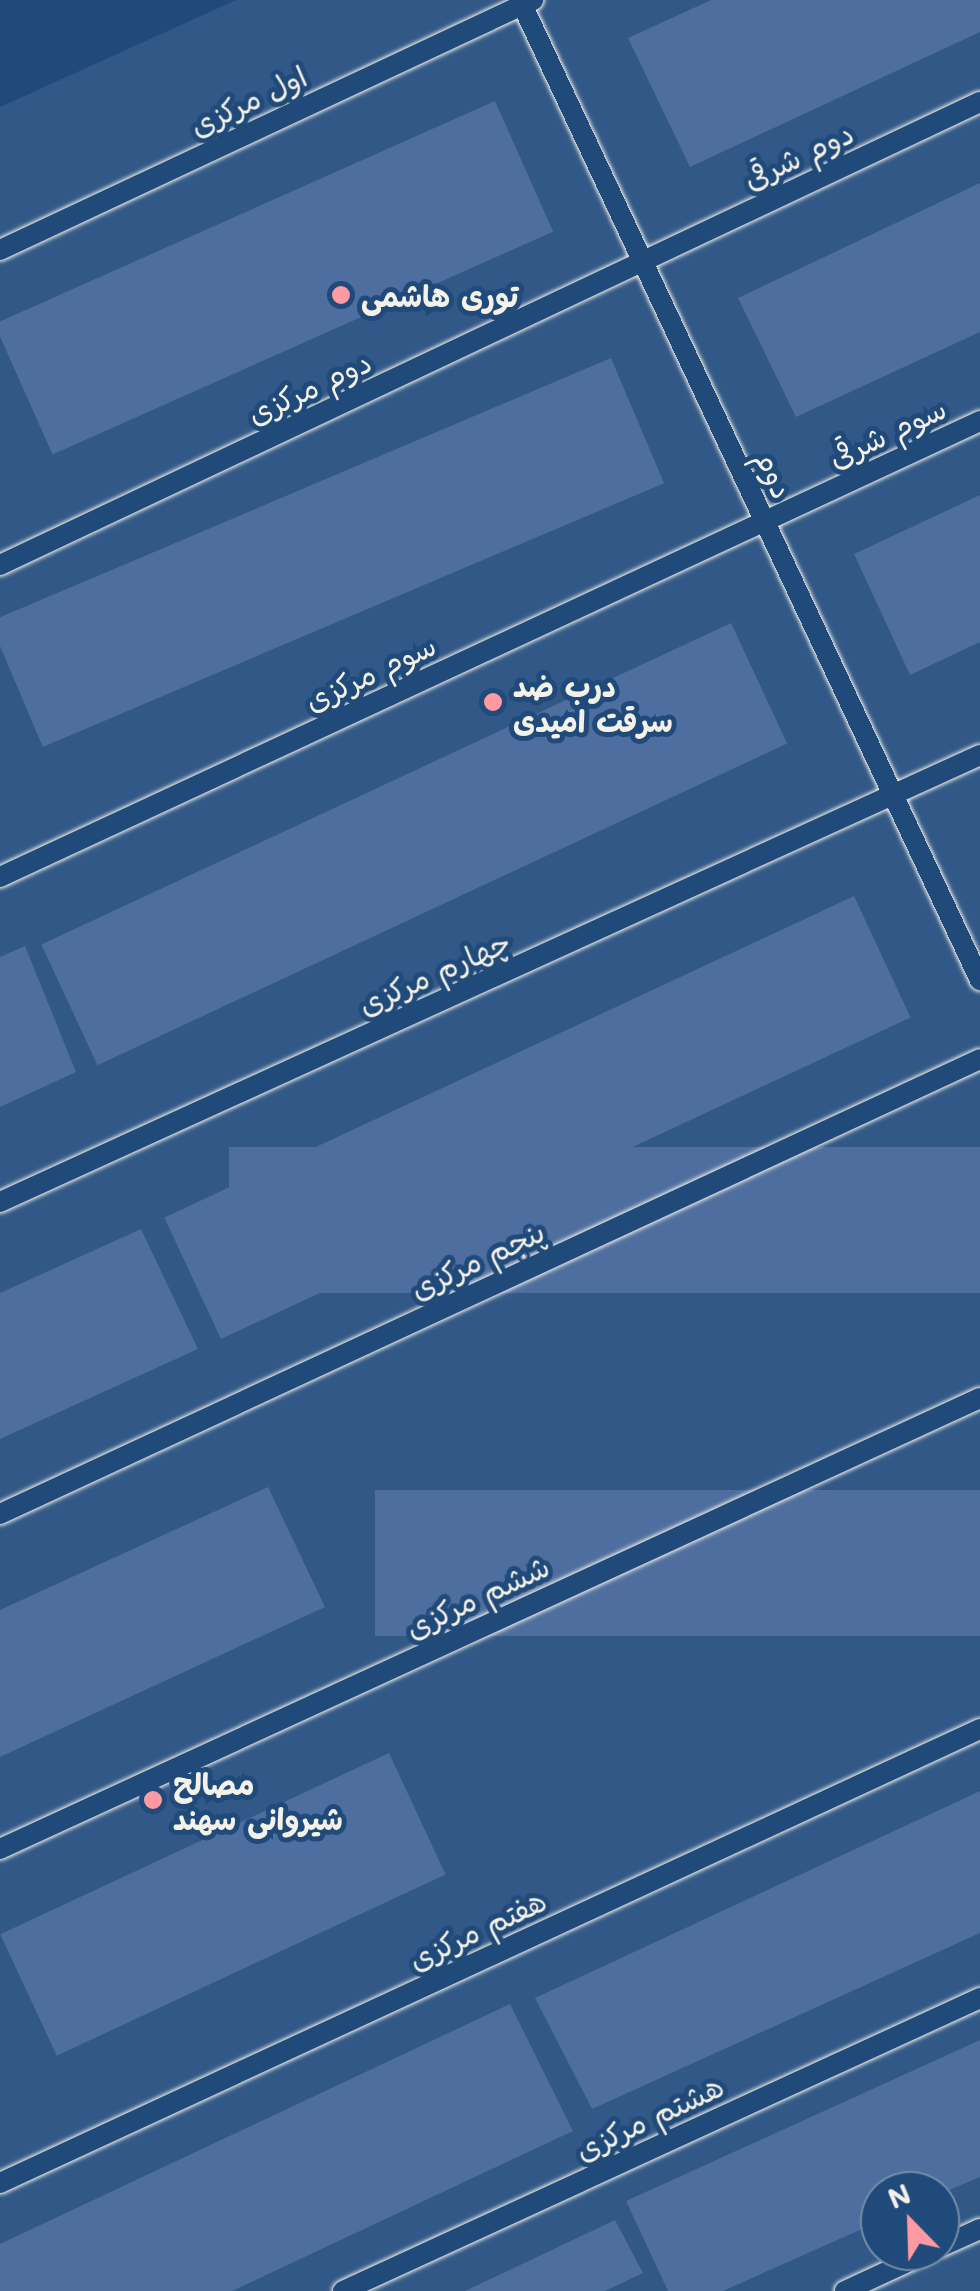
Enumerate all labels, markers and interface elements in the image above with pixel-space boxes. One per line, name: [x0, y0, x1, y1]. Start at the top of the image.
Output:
street label: اول مرکزی: [184, 57, 312, 143]
street label: دوم شرقی: [737, 114, 859, 196]
place label: توری هاشمی: [361, 277, 518, 313]
marker: توری هاشمی: [330, 284, 352, 306]
street label: دوم مرکزی: [241, 343, 377, 431]
street label: سوم شرقی: [823, 389, 951, 475]
street label: دوم: [748, 444, 802, 504]
street label: سوم مرکزی: [299, 626, 441, 718]
place label: درب ضد سرقت امیدی: [513, 667, 673, 738]
marker: درب ضد سرقت امیدی: [482, 691, 504, 713]
street label: چهارم مرکزی: [352, 922, 516, 1022]
street label: پنجم مرکزی: [404, 1212, 550, 1306]
street label: ششم مرکزی: [399, 1547, 555, 1645]
place label: مصالح شیروانی سهند: [173, 1765, 343, 1836]
marker: مصالح شیروانی سهند: [142, 1789, 164, 1811]
street label: هفتم مرکزی: [402, 1881, 552, 1977]
street label: هشتم مرکزی: [569, 2067, 729, 2167]
north arrow: [860, 2171, 960, 2271]
text: N: [882, 2175, 916, 2216]

